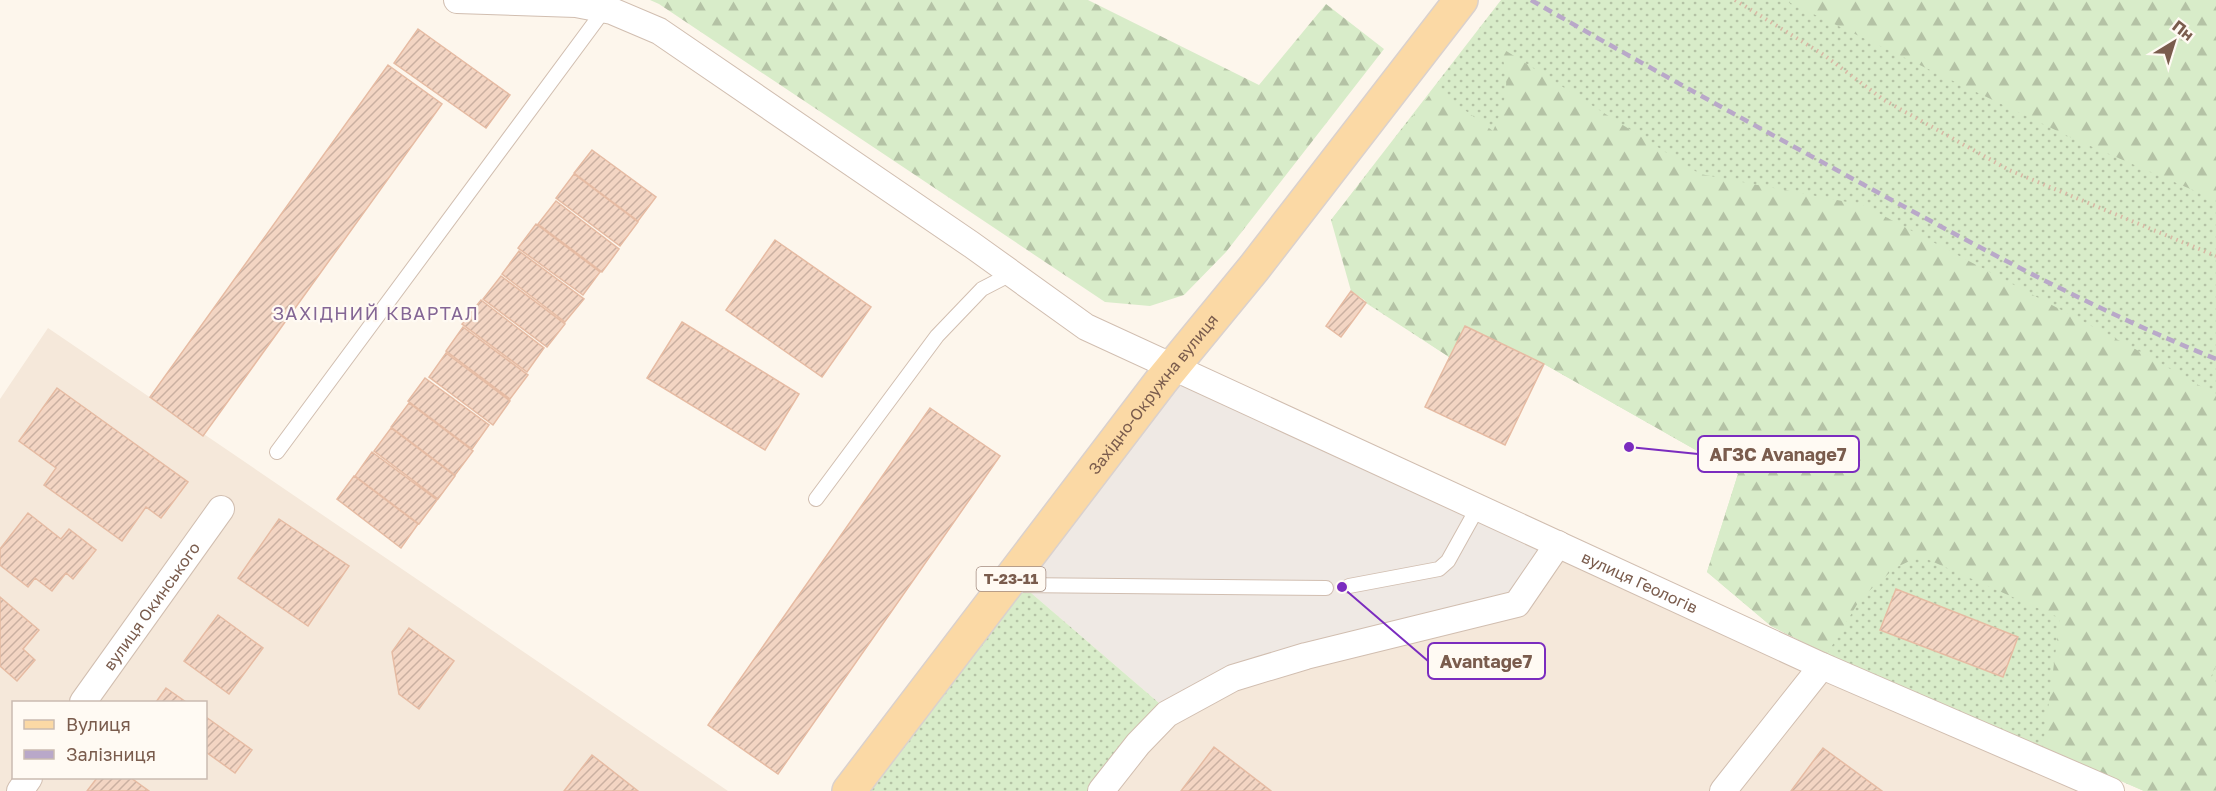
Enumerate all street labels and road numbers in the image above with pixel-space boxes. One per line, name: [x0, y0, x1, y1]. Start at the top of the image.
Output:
street label: Західно-Окружна вулиця: [1084, 310, 1222, 478]
street label: вулиця Окинського: [99, 538, 204, 674]
street label: вулиця Геологів: [1579, 547, 1701, 617]
road number: Т-23-11: [976, 567, 1046, 591]

